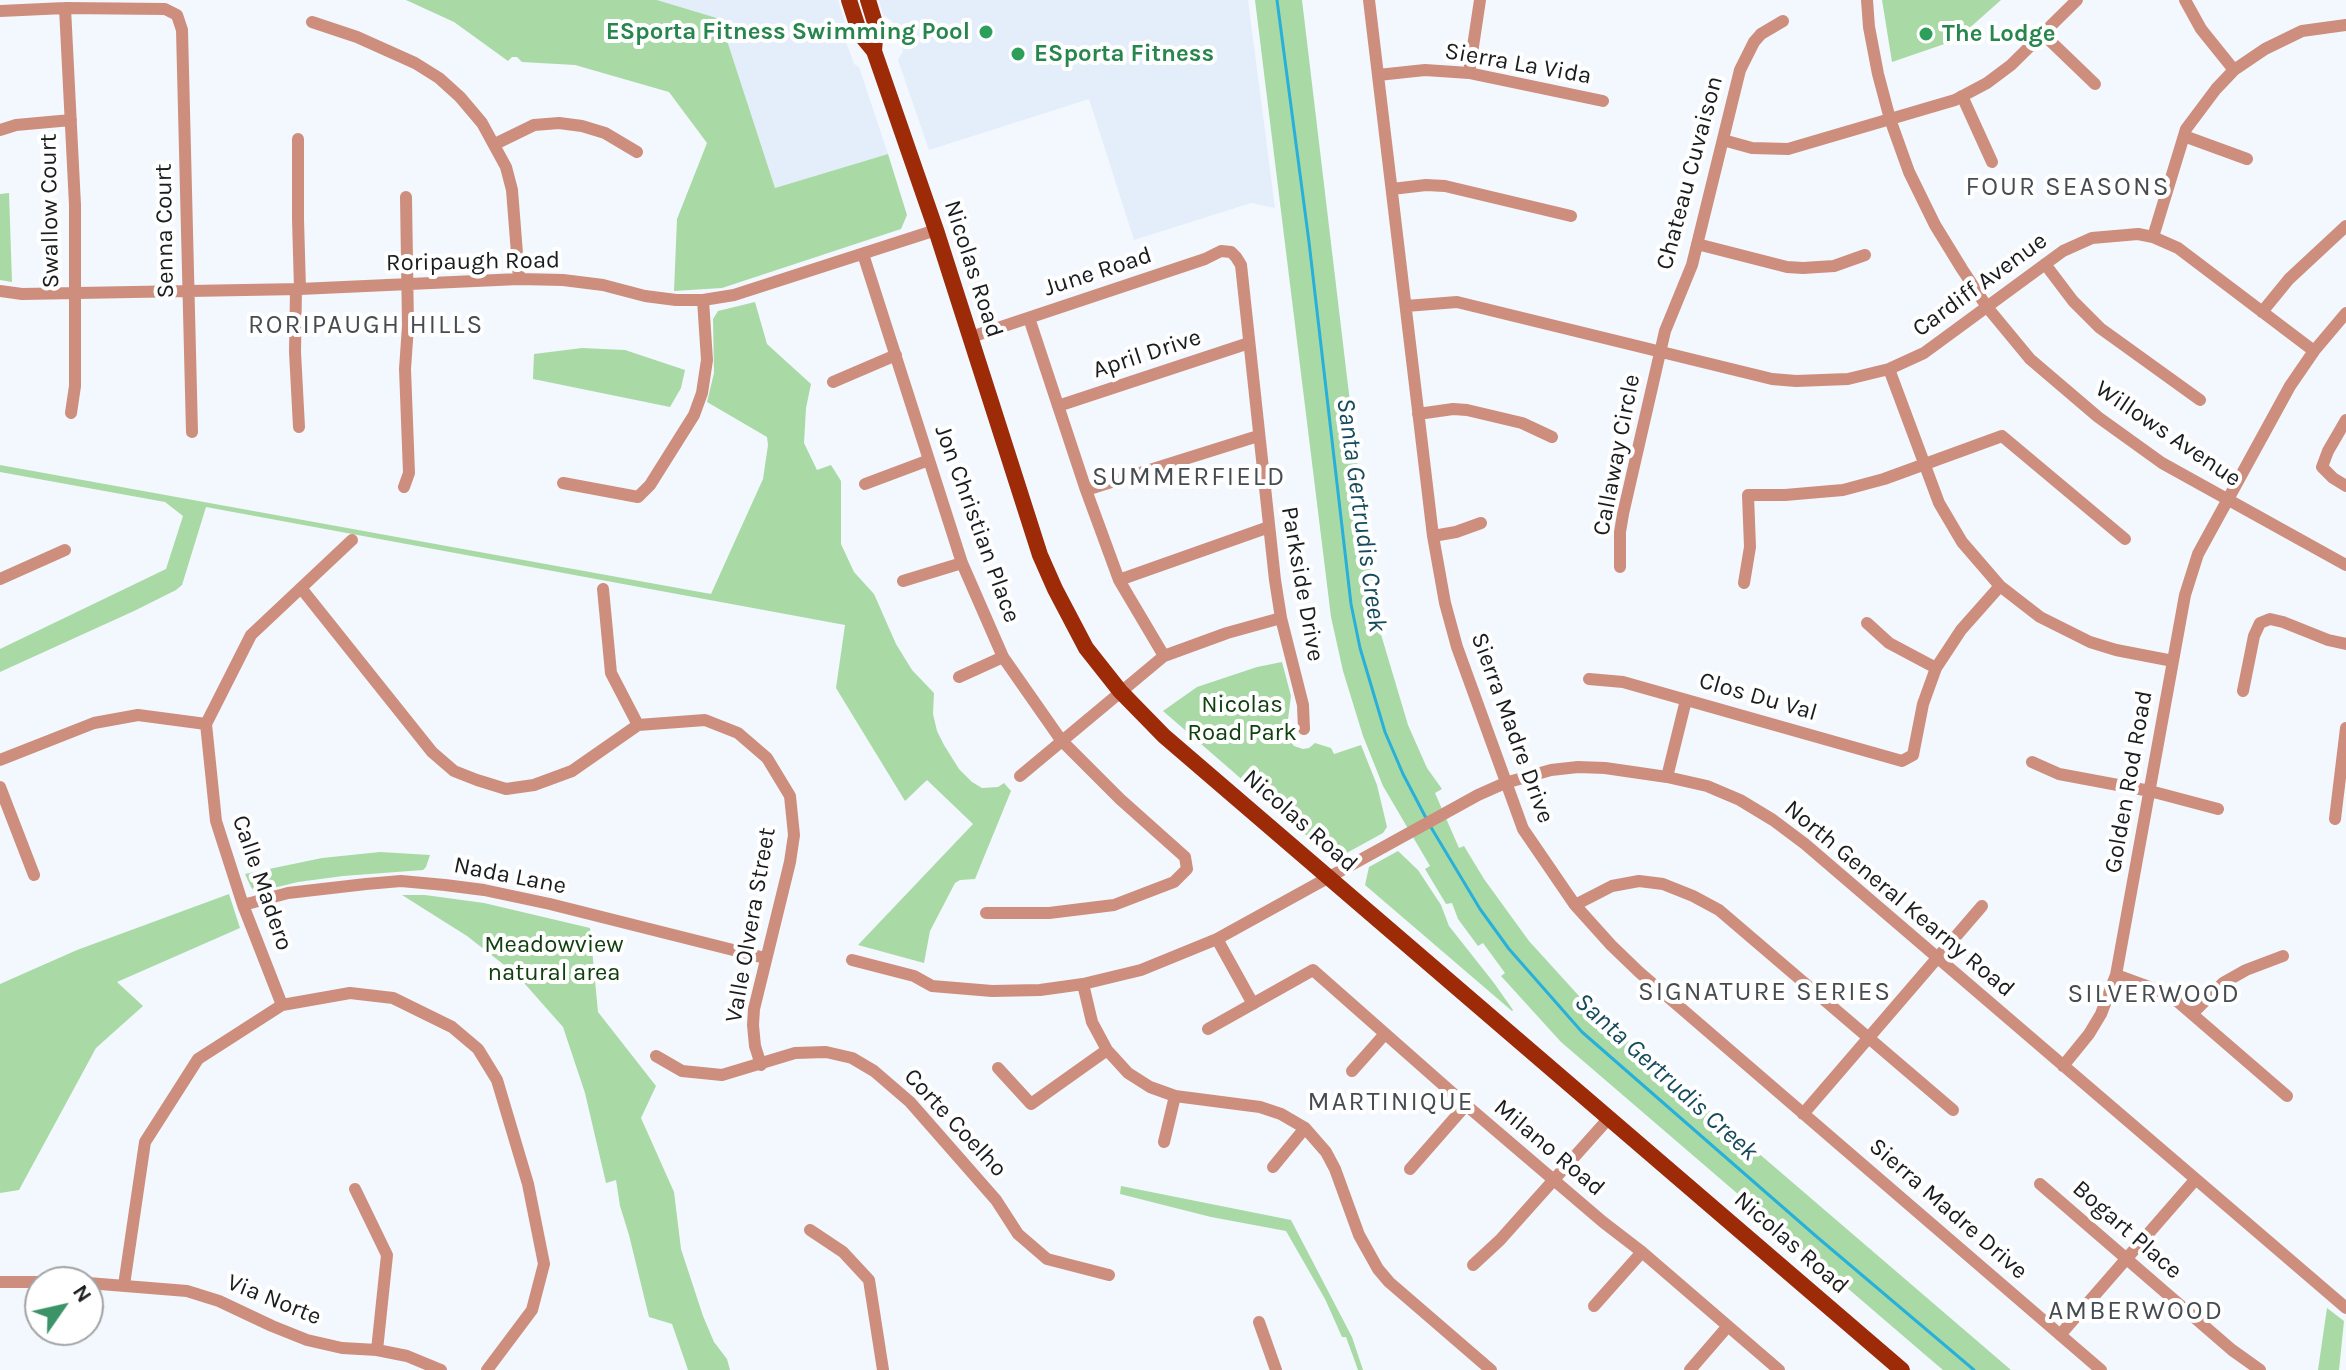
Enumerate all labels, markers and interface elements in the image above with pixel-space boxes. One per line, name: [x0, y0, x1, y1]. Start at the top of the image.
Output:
place label: ESporta Fitness Swimming Pool: [606, 18, 970, 46]
place label: The Lodge: [1942, 20, 2055, 48]
marker: ESporta Fitness Swimming Pool: [977, 23, 995, 41]
marker: The Lodge: [1917, 25, 1935, 43]
street label: Sierra La Vida: [1442, 37, 1594, 91]
place label: ESporta Fitness: [1034, 40, 1214, 68]
marker: ESporta Fitness: [1009, 45, 1027, 63]
street label: Chateau Cuvaison: [1650, 73, 1730, 273]
street label: Swallow Court: [34, 133, 66, 289]
street label: Senna Court: [149, 163, 181, 299]
district label: FOUR SEASONS: [1966, 172, 2170, 204]
street label: Nicolas Road: [937, 197, 1009, 341]
street label: Cardiff Avenue: [1907, 227, 2053, 343]
street label: June Road: [1040, 241, 1156, 303]
street label: Roripaugh Road: [386, 246, 560, 278]
district label: RORIPAUGH HILLS: [248, 310, 484, 342]
street label: April Drive: [1089, 323, 1205, 385]
street label: Callaway Circle: [1587, 372, 1647, 538]
street label: Willows Avenue: [2090, 375, 2246, 493]
water label: Santa Gertrudis Creek: [1329, 396, 1393, 634]
street label: Jon Christian Place: [928, 421, 1026, 627]
district label: SUMMERFIELD: [1092, 462, 1286, 494]
street label: Parkside Drive: [1274, 504, 1330, 664]
street label: Sierra Madre Drive: [1464, 629, 1560, 827]
street label: Clos Du Val: [1696, 666, 1820, 728]
street label: Golden Rod Road: [2099, 688, 2159, 876]
park label: Nicolas Road Park: [1187, 691, 1297, 747]
street label: Nicolas Road: [1237, 763, 1363, 879]
street label: North General Kearny Road: [1778, 794, 2020, 1004]
street label: Calle Madero: [225, 812, 299, 954]
street label: Valle Olvera Street: [720, 825, 782, 1025]
street label: Nada Lane: [451, 851, 569, 901]
park label: Meadowview natural area: [484, 931, 624, 987]
district label: SIGNATURE SERIES: [1638, 977, 1892, 1009]
district label: SILVERWOOD: [2067, 979, 2241, 1011]
water label: Santa Gertrudis Creek: [1568, 986, 1764, 1168]
street label: Corte Coelho: [897, 1063, 1013, 1183]
district label: MARTINIQUE: [1308, 1087, 1474, 1119]
street label: Milano Road: [1488, 1093, 1610, 1203]
street label: Sierra Madre Drive: [1863, 1132, 2033, 1286]
street label: Bogart Place: [2066, 1174, 2188, 1286]
street label: Nicolas Road: [1728, 1185, 1854, 1301]
north arrow: [24, 1266, 104, 1346]
street label: Via Norte: [223, 1268, 325, 1332]
text: N: [67, 1280, 97, 1308]
district label: AMBERWOOD: [2048, 1296, 2224, 1328]

